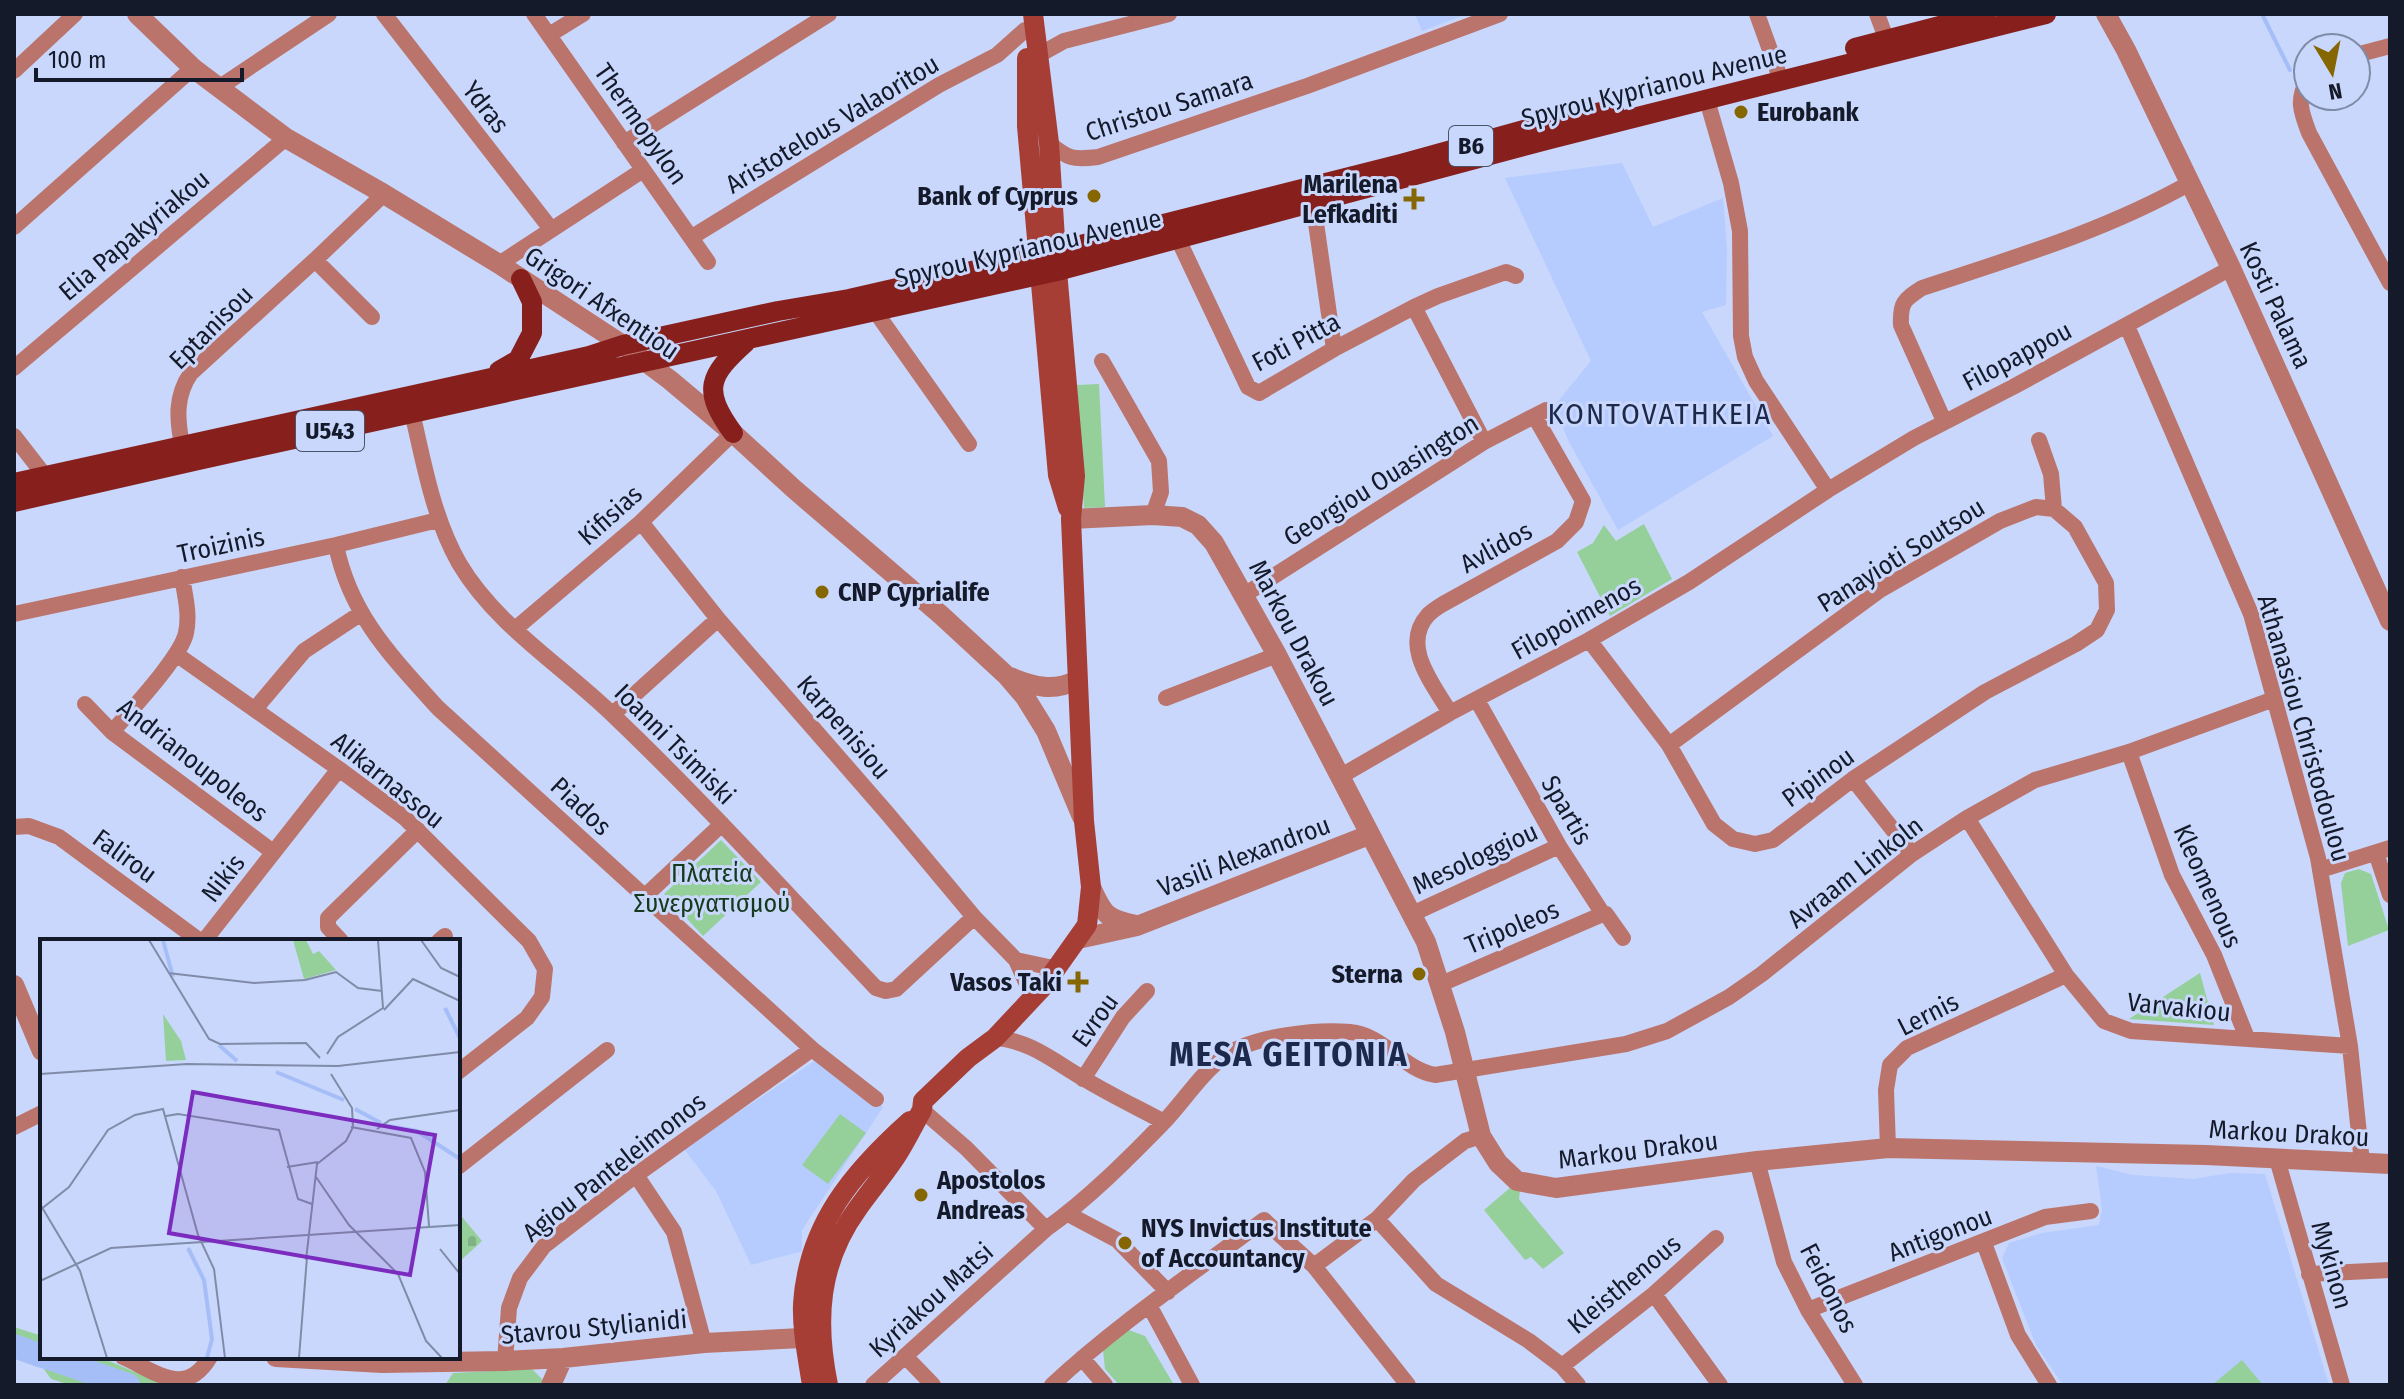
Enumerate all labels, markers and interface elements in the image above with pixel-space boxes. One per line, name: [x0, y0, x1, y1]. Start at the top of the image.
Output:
scale bar: [36, 32, 242, 82]
north arrow: [2292, 32, 2372, 112]
street label: Spyrou Kyprianou Avenue: [1518, 38, 1790, 134]
text: 100 m: [48, 46, 106, 74]
street label: Aristotelous Valaoritou: [720, 49, 944, 200]
street label: Thermopylon: [588, 58, 694, 191]
street label: Christou Samara: [1081, 65, 1257, 148]
street label: Ydras: [456, 75, 515, 139]
text: N: [2327, 77, 2344, 106]
place label: Eurobank: [1757, 97, 1860, 128]
marker: Eurobank: [1732, 103, 1750, 121]
road number: B6: [1449, 126, 1493, 166]
street label: Elia Papakyriakou: [53, 163, 216, 307]
place label: Marilena Lefkaditi: [1302, 169, 1398, 230]
place label: Bank of Cyprus: [917, 181, 1078, 212]
marker: Bank of Cyprus: [1085, 187, 1103, 205]
marker: Marilena Lefkaditi: [1405, 190, 1423, 208]
street label: Spyrou Kyprianou Avenue: [892, 203, 1164, 294]
street label: Kosti Palama: [2233, 237, 2318, 374]
street label: Grigori Afxentiou: [519, 240, 685, 366]
street label: Eptanisou: [163, 279, 260, 376]
street label: Foti Pitta: [1247, 306, 1345, 378]
street label: Filopappou: [1958, 315, 2077, 398]
district label: KONTOVATHKEIA: [1548, 396, 1772, 432]
street label: Georgiou Ouasington: [1278, 408, 1484, 553]
road number: U543: [296, 411, 364, 451]
street label: Kifisias: [572, 479, 649, 552]
street label: Panayioti Soutsou: [1812, 492, 1991, 619]
street label: Avlidos: [1455, 515, 1538, 580]
street label: Troizinis: [175, 521, 267, 570]
street label: Markou Drakou: [1242, 555, 1345, 712]
street label: Filopoimenos: [1506, 570, 1646, 667]
place label: CNP Cyprialife: [838, 577, 990, 608]
marker: CNP Cyprialife: [813, 583, 831, 601]
street label: Athanasiou Christodoulou: [2251, 591, 2356, 865]
street label: Karpenisiou: [790, 669, 897, 786]
street label: Ioanni Tsimiski: [608, 678, 741, 811]
street label: Andrianoupoleos: [111, 692, 274, 829]
street label: Alikarnassou: [325, 726, 450, 835]
street label: Pipinou: [1776, 741, 1860, 814]
street label: Spartis: [1535, 770, 1599, 850]
street label: Piados: [544, 771, 617, 842]
street label: Vasili Alexandrou: [1154, 809, 1335, 904]
street label: Avraam Linkoln: [1782, 810, 1929, 935]
street label: Mesologgiou: [1408, 816, 1543, 901]
street label: Kleomenous: [2167, 820, 2249, 953]
street label: Falirou: [87, 823, 163, 890]
street label: Nikis: [195, 848, 252, 908]
park label: Πλατεία Συνεργατισμού: [634, 858, 790, 919]
street label: Tripoleos: [1461, 894, 1564, 961]
inset map: [40, 939, 460, 1359]
place label: Sterna: [1332, 959, 1403, 990]
marker: Sterna: [1410, 965, 1428, 983]
place label: Vasos Taki: [949, 967, 1062, 998]
marker: Vasos Taki: [1069, 973, 1087, 991]
street label: Lernis: [1893, 986, 1964, 1043]
street label: Evrou: [1066, 987, 1125, 1053]
street label: Varvakiou: [2126, 987, 2232, 1028]
district label: MESA GEITONIA: [1169, 1034, 1409, 1075]
street label: Agiou Panteleimonos: [517, 1086, 712, 1248]
street label: Markou Drakou: [2208, 1114, 2370, 1153]
street label: Markou Drakou: [1556, 1125, 1720, 1176]
place label: Apostolos Andreas: [936, 1165, 1045, 1226]
marker: Apostolos Andreas: [912, 1186, 930, 1204]
street label: Antigonou: [1884, 1200, 1997, 1268]
place label: NYS Invictus Institute of Accountancy: [1141, 1213, 1372, 1274]
street label: Mykinon: [2304, 1218, 2359, 1313]
street label: Kleisthenous: [1561, 1228, 1687, 1341]
marker: NYS Invictus Institute of Accountancy: [1116, 1234, 1134, 1252]
street label: Kyriakou Matsi: [863, 1237, 1000, 1364]
street label: Feidonos: [1793, 1238, 1864, 1338]
street label: Stavrou Stylianidi: [500, 1304, 688, 1351]

